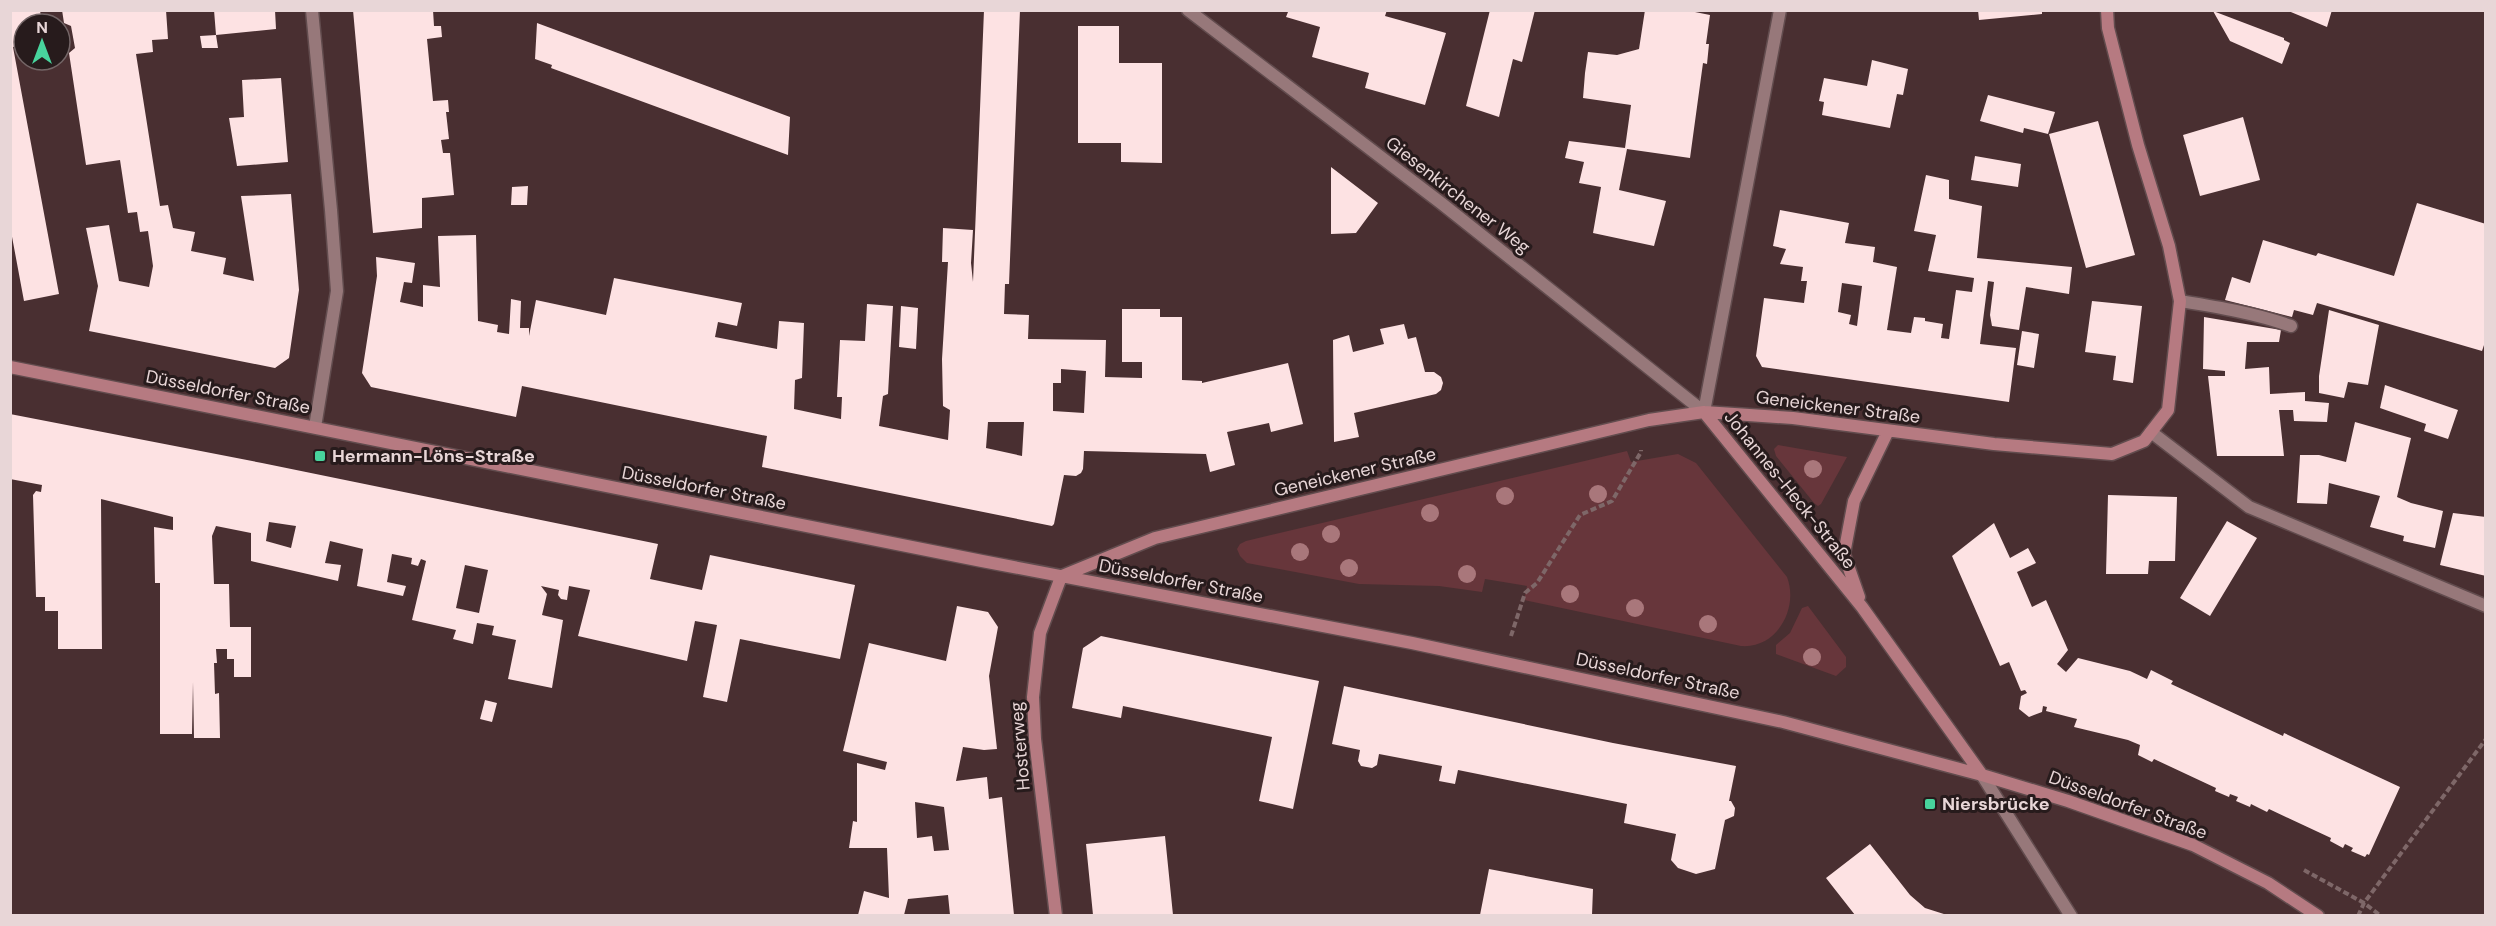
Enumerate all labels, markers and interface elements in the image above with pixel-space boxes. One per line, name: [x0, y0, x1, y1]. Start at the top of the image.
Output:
north arrow: [12, 12, 72, 72]
text: N: [36, 17, 48, 38]
street label: Giesenkirchener Weg: [1381, 131, 1535, 259]
street label: Düsseldorfer Straße: [144, 364, 312, 420]
street label: Geneickener Straße: [1754, 385, 1922, 429]
street label: Johannes-Heck-Straße: [1719, 406, 1861, 574]
street label: Geneickener Straße: [1272, 442, 1438, 502]
place label: Hermann-Löns-Straße: [332, 444, 535, 468]
marker: Hermann-Löns-Straße: [313, 449, 327, 463]
street label: Düsseldorfer Straße: [620, 460, 788, 516]
street label: Düsseldorfer Straße: [1097, 553, 1265, 609]
street label: Düsseldorfer Straße: [1574, 647, 1742, 705]
street label: Hosterweg: [1004, 701, 1036, 791]
street label: Düsseldorfer Straße: [2045, 765, 2211, 845]
place label: Niersbrücke: [1942, 792, 2050, 816]
marker: Niersbrücke: [1923, 797, 1937, 811]

